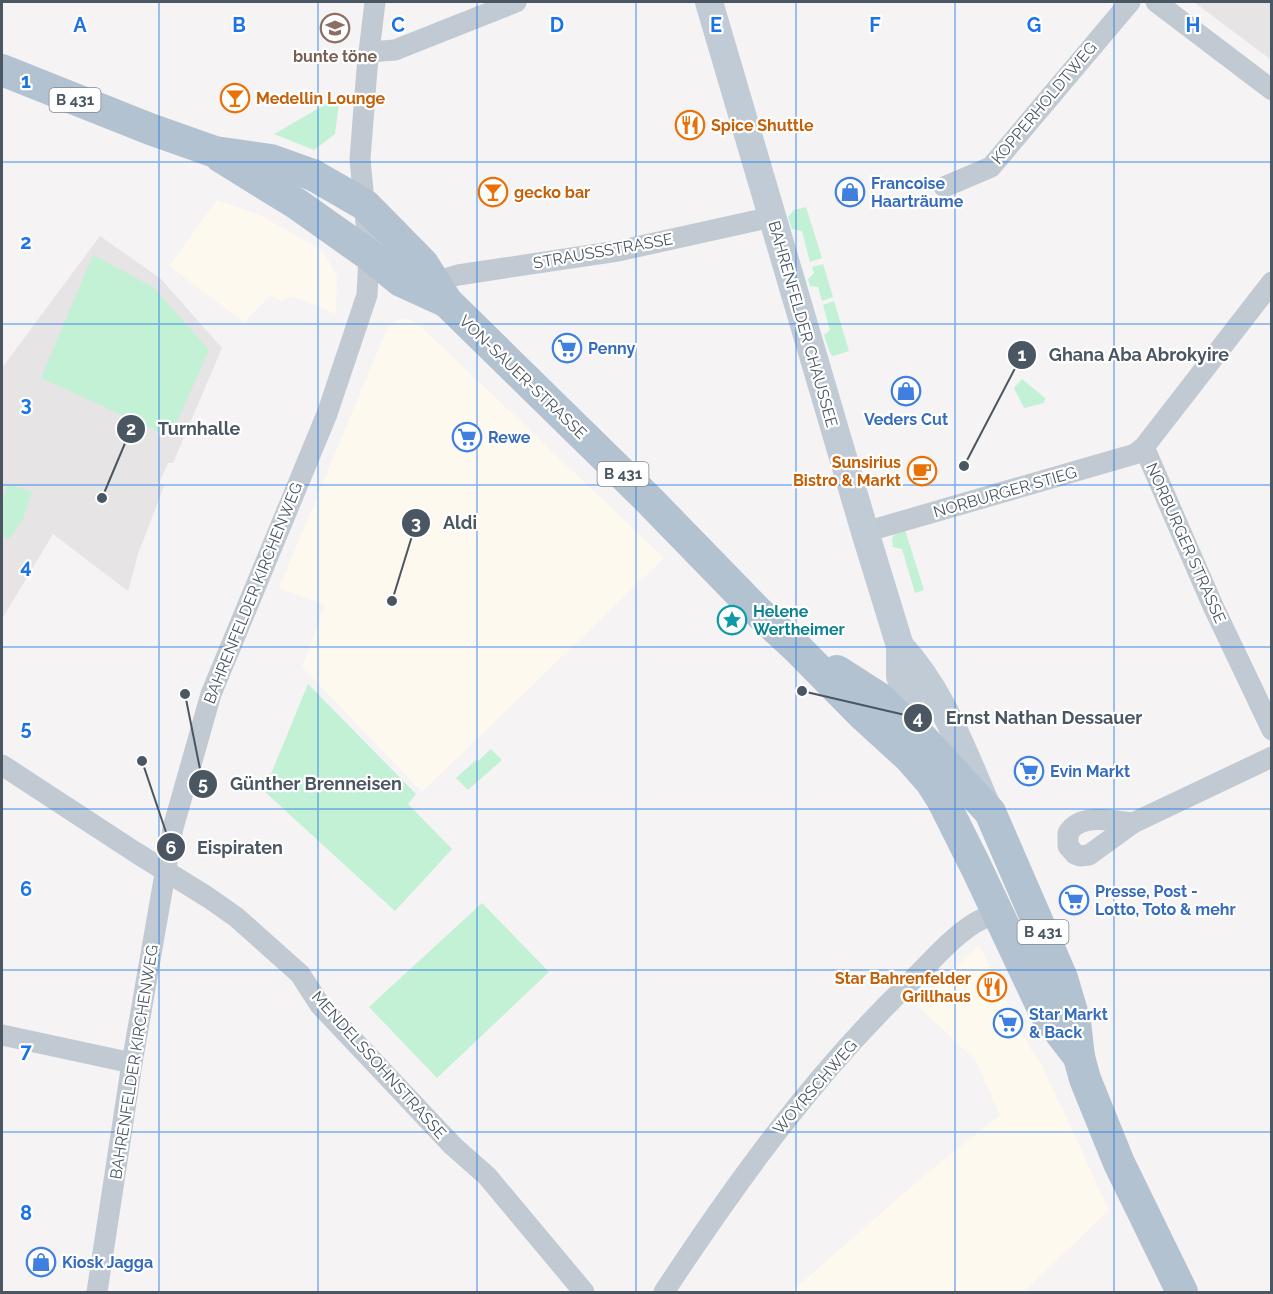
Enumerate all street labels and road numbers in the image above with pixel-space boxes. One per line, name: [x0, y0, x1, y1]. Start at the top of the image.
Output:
street label: KOPPERHOLDTWEG: [987, 38, 1101, 168]
road number: B 431: [50, 88, 100, 112]
street label: BAHRENFELDER CHAUSSEE: [764, 219, 842, 430]
street label: STRAUSSSTRASSE: [532, 229, 675, 273]
street label: VON-SAUER-STRASSE: [455, 311, 591, 443]
street label: NORBURGER STRASSE: [1142, 460, 1230, 626]
road number: B 431: [598, 462, 648, 486]
street label: NORBURGER STIEG: [931, 462, 1079, 522]
street label: BAHRENFELDER KIRCHENWEG: [200, 480, 306, 706]
road number: B 431: [1018, 920, 1068, 944]
street label: BAHRENFELDER KIRCHENWEG: [106, 943, 162, 1181]
street label: MENDELSSOHNSTRASSE: [308, 987, 450, 1143]
street label: WOYRSCHWEG: [769, 1036, 861, 1138]

